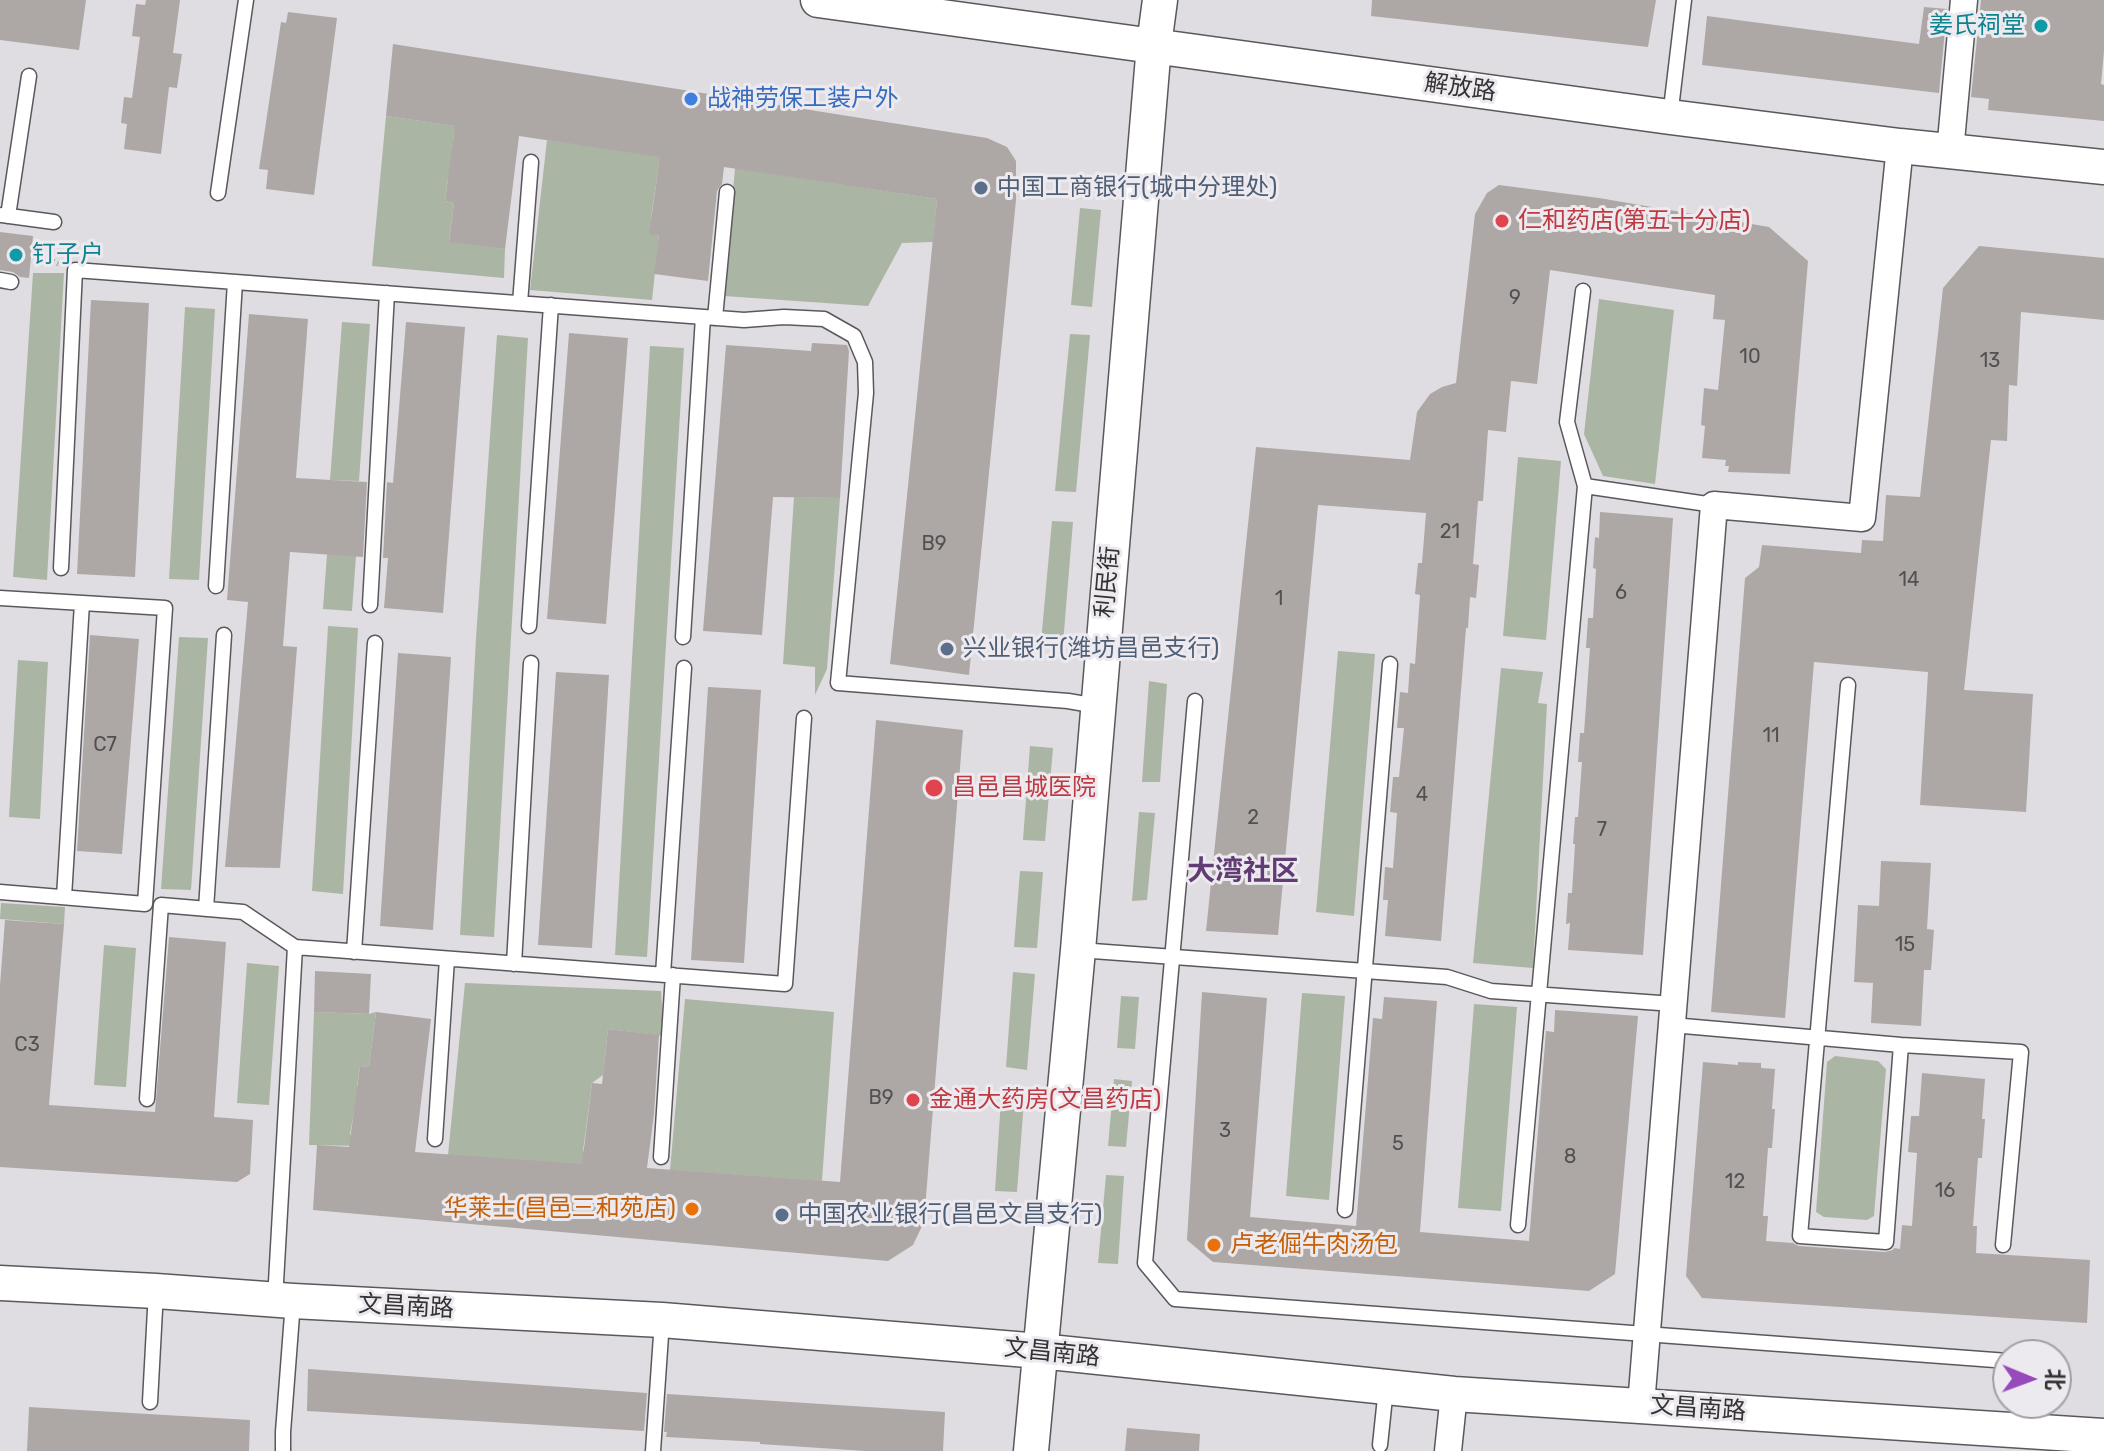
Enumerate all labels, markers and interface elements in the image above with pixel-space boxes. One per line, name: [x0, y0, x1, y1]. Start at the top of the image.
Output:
place label: 姜氏祠堂: [1929, 12, 2025, 40]
marker: 姜氏祠堂: [2032, 17, 2050, 35]
street label: 解放路: [1422, 69, 1498, 107]
place label: 战神劳保工装户外: [707, 85, 899, 113]
marker: 战神劳保工装户外: [682, 90, 700, 108]
place label: 中国工商银行(城中分理处): [997, 174, 1277, 202]
marker: 中国工商银行(城中分理处): [972, 179, 990, 197]
place label: 仁和药店(第五十分店): [1518, 207, 1750, 235]
marker: 仁和药店(第五十分店): [1493, 212, 1511, 230]
place label: 钉子户: [32, 241, 104, 269]
marker: 钉子户: [7, 246, 25, 264]
house number: 9: [1509, 286, 1521, 310]
house number: 10: [1739, 345, 1761, 369]
house number: 13: [1980, 349, 2000, 373]
house number: 21: [1440, 520, 1460, 544]
house number: B9: [921, 532, 947, 556]
street label: 利民街: [1091, 545, 1125, 619]
house number: 14: [1899, 568, 1919, 592]
house number: 6: [1615, 581, 1627, 605]
house number: 1: [1275, 587, 1283, 611]
place label: 兴业银行(潍坊昌邑支行): [963, 635, 1219, 663]
marker: 兴业银行(潍坊昌邑支行): [938, 640, 956, 658]
house number: 11: [1762, 724, 1780, 748]
house number: C7: [93, 733, 117, 757]
place label: 昌邑昌城医院: [952, 774, 1096, 802]
marker: 昌邑昌城医院: [923, 777, 945, 799]
house number: 4: [1416, 783, 1428, 807]
house number: 2: [1247, 806, 1259, 830]
house number: 7: [1597, 818, 1607, 842]
district label: 大湾社区: [1187, 855, 1299, 889]
house number: 15: [1895, 933, 1915, 957]
house number: C3: [14, 1033, 40, 1057]
house number: B9: [868, 1086, 894, 1110]
place label: 金通大药房(文昌药店): [929, 1086, 1161, 1114]
marker: 金通大药房(文昌药店): [904, 1091, 922, 1109]
house number: 3: [1219, 1119, 1231, 1143]
house number: 5: [1392, 1132, 1404, 1156]
house number: 8: [1564, 1145, 1576, 1169]
house number: 12: [1725, 1170, 1745, 1194]
house number: 16: [1935, 1179, 1955, 1203]
place label: 华莱士(昌邑三和苑店): [444, 1195, 676, 1223]
marker: 华莱士(昌邑三和苑店): [683, 1200, 701, 1218]
place label: 中国农业银行(昌邑文昌支行): [798, 1201, 1102, 1229]
marker: 中国农业银行(昌邑文昌支行): [773, 1206, 791, 1224]
place label: 卢老倔牛肉汤包: [1230, 1231, 1398, 1259]
marker: 卢老倔牛肉汤包: [1205, 1236, 1223, 1254]
street label: 文昌南路: [357, 1290, 455, 1324]
street label: 文昌南路: [1003, 1334, 1101, 1372]
north arrow: [1992, 1339, 2072, 1419]
text: 北: [2041, 1368, 2068, 1391]
street label: 文昌南路: [1649, 1391, 1747, 1427]

